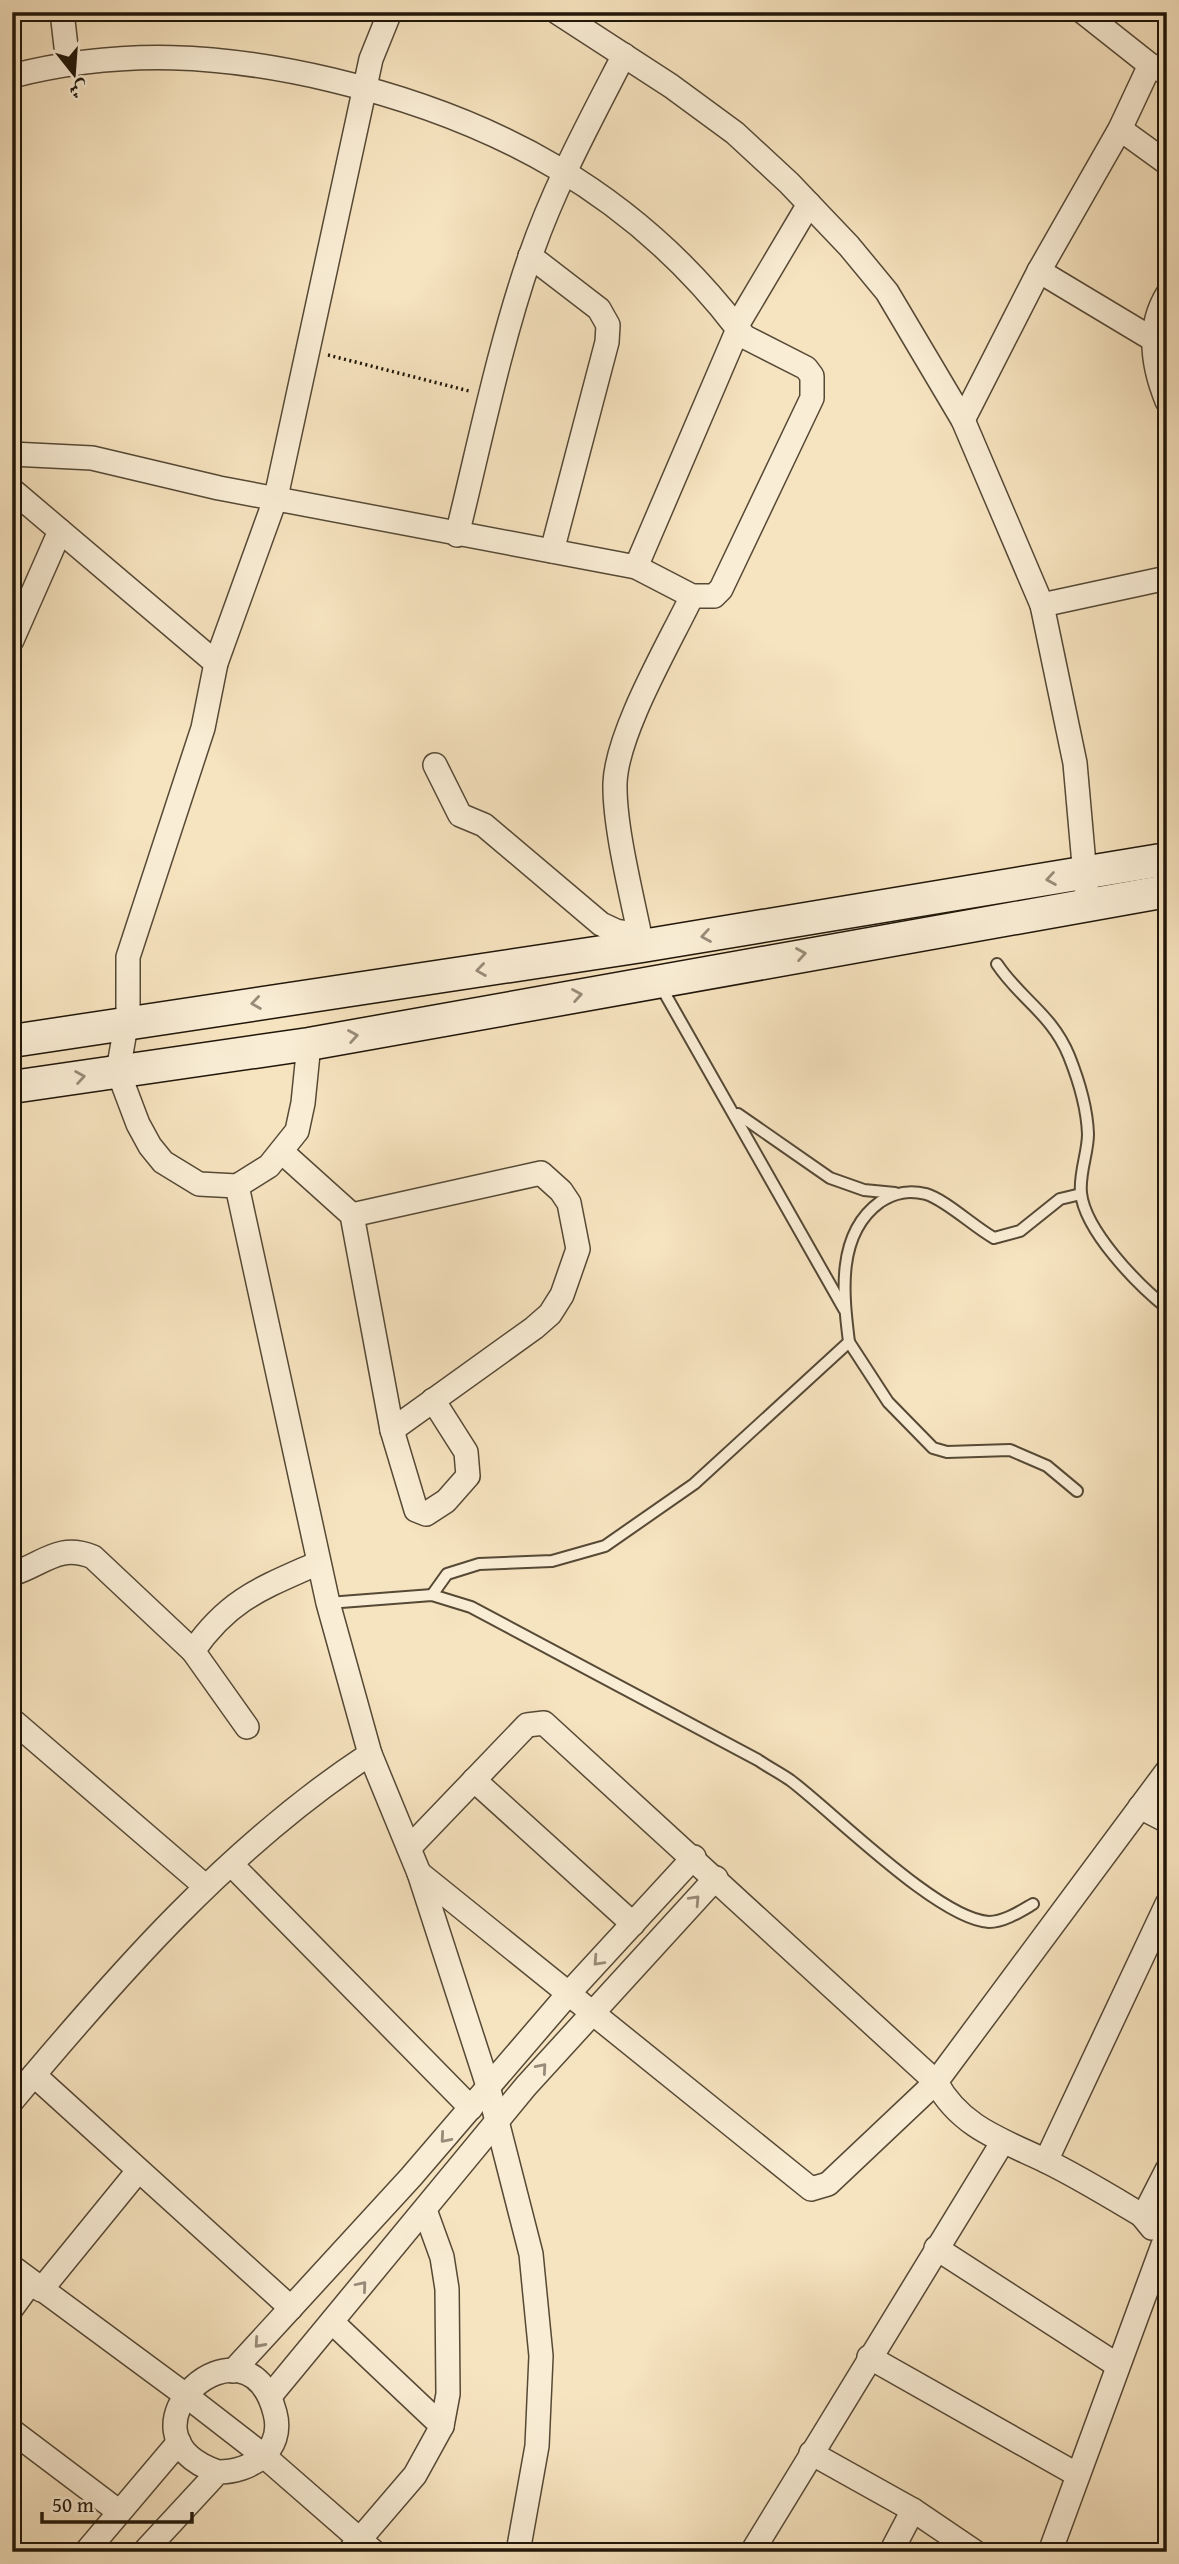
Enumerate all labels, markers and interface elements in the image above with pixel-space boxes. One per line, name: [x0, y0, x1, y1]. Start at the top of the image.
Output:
north arrow: [38, 38, 108, 108]
text: ش: [66, 74, 92, 106]
one-way arrow: [1045, 871, 1057, 886]
one-way arrow: [700, 928, 712, 943]
one-way arrow: [795, 947, 807, 962]
one-way arrow: [475, 962, 487, 977]
one-way arrow: [571, 988, 583, 1003]
one-way arrow: [250, 995, 262, 1010]
one-way arrow: [347, 1029, 359, 1044]
one-way arrow: [74, 1070, 86, 1085]
one-way arrow: [687, 1895, 700, 1908]
one-way arrow: [594, 1953, 606, 1966]
one-way arrow: [534, 2063, 546, 2076]
one-way arrow: [441, 2130, 453, 2143]
one-way arrow: [353, 2282, 366, 2294]
one-way arrow: [255, 2335, 267, 2348]
scale bar: [42, 2480, 192, 2524]
text: 50 m: [52, 2489, 94, 2520]

